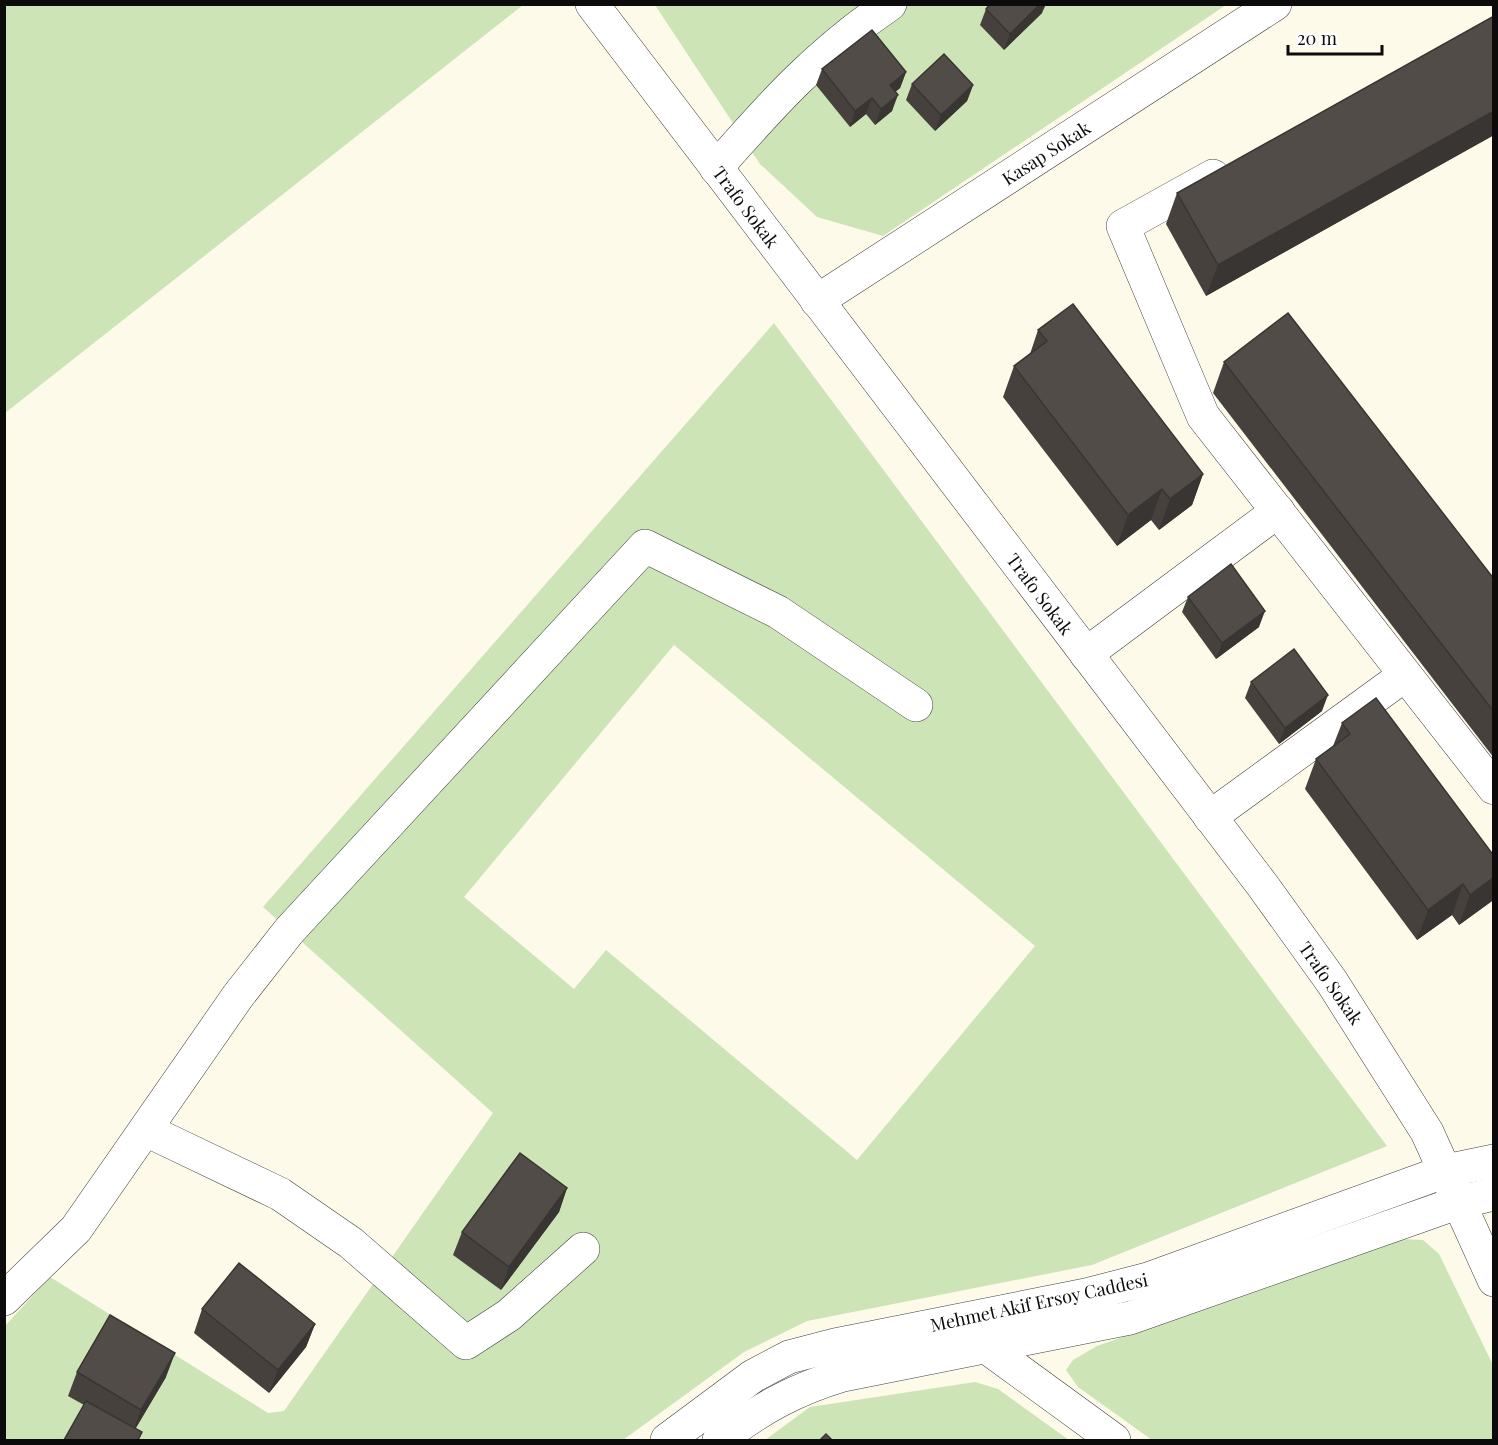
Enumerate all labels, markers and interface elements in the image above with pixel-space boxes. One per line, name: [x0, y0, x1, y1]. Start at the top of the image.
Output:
scale bar: [1288, 18, 1382, 56]
text: 20 m: [1297, 26, 1337, 50]
street label: Kasap Sokak: [997, 115, 1095, 190]
street label: Trafo Sokak: [707, 161, 785, 253]
street label: Trafo Sokak: [1001, 548, 1079, 640]
street label: Trafo Sokak: [1294, 937, 1368, 1029]
street label: Mehmet Akif Ersoy Caddesi: [928, 1267, 1150, 1337]

